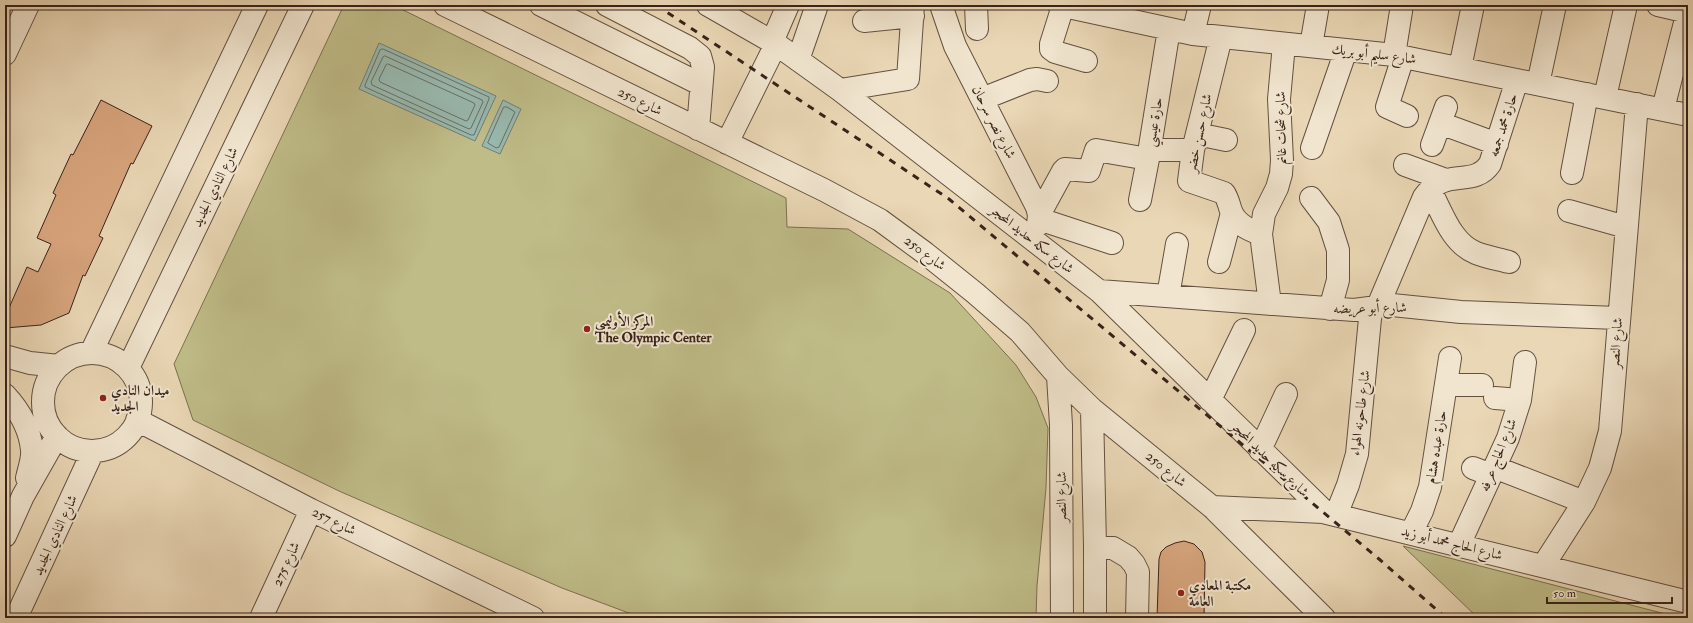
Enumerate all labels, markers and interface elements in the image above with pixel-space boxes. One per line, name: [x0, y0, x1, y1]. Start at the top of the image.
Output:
street label: شارع سليم أبو بريك: [1330, 38, 1417, 73]
street label: شارع 250: [614, 83, 665, 122]
street label: شارع نصر سرحان: [966, 83, 1020, 163]
street label: شارع شحات غانم: [1272, 91, 1294, 165]
street label: حارة محمد جمعه: [1485, 91, 1521, 159]
street label: شارع حسن خضر: [1182, 92, 1219, 176]
street label: حارة عيسي: [1142, 96, 1171, 149]
street label: شارع النادي الجديد: [188, 144, 244, 231]
street label: شارع سكه حديد المحجر: [983, 200, 1077, 279]
street label: شارع 250: [899, 232, 949, 277]
street label: شارع أبو عريضه: [1333, 297, 1407, 320]
place label: المركز الأوليمبى The Olympic Center: [594, 311, 712, 347]
street label: شارع النصر: [1606, 317, 1629, 371]
marker: المركز الأوليمبى The Olympic Center: [582, 324, 592, 334]
street label: شارع طاحونه الهواء: [1346, 369, 1377, 457]
place label: ميدان النادي الجديد: [111, 382, 170, 415]
marker: ميدان النادي الجديد: [98, 393, 108, 403]
street label: حارة عبده هشام: [1422, 409, 1454, 486]
street label: شارع سكه حديد المحجر: [1224, 416, 1313, 503]
street label: شارع الحاج عرفه: [1476, 416, 1524, 496]
street label: شارع 250: [1140, 447, 1190, 493]
street label: شارع النصر: [1053, 471, 1073, 525]
street label: شارع النادي الجديد: [29, 492, 84, 579]
street label: شارع 257: [308, 503, 359, 542]
street label: شارع الحاج محمد أبو زيد: [1399, 520, 1505, 568]
street label: شارع 275: [268, 539, 306, 590]
place label: مكتبة المعادي العامة: [1189, 577, 1251, 610]
scale bar: [1547, 579, 1672, 605]
text: 50 m: [1553, 586, 1577, 601]
marker: مكتبة المعادي العامة: [1176, 588, 1186, 598]

